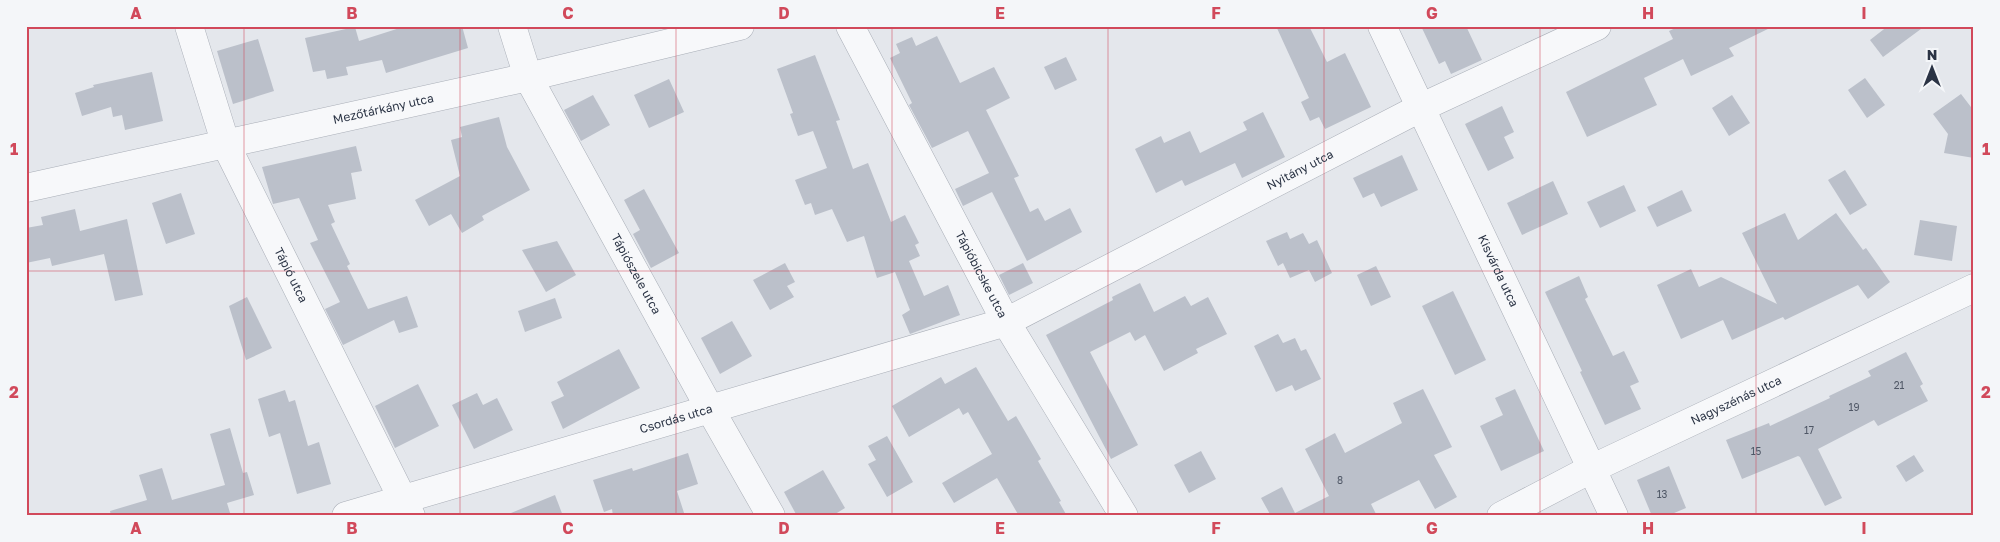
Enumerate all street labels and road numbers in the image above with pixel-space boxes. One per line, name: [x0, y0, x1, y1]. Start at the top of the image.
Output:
street label: Mezőtárkány utca: [332, 90, 435, 127]
street label: Nyitány utca: [1264, 146, 1336, 193]
street label: Tápióbicske utca: [952, 228, 1011, 321]
street label: Tápiószele utca: [608, 231, 664, 317]
street label: Kisvárda utca: [1475, 232, 1522, 309]
street label: Tápió utca: [271, 245, 311, 305]
street label: Nagyszénás utca: [1688, 372, 1784, 428]
street label: Csordás utca: [638, 401, 714, 436]

